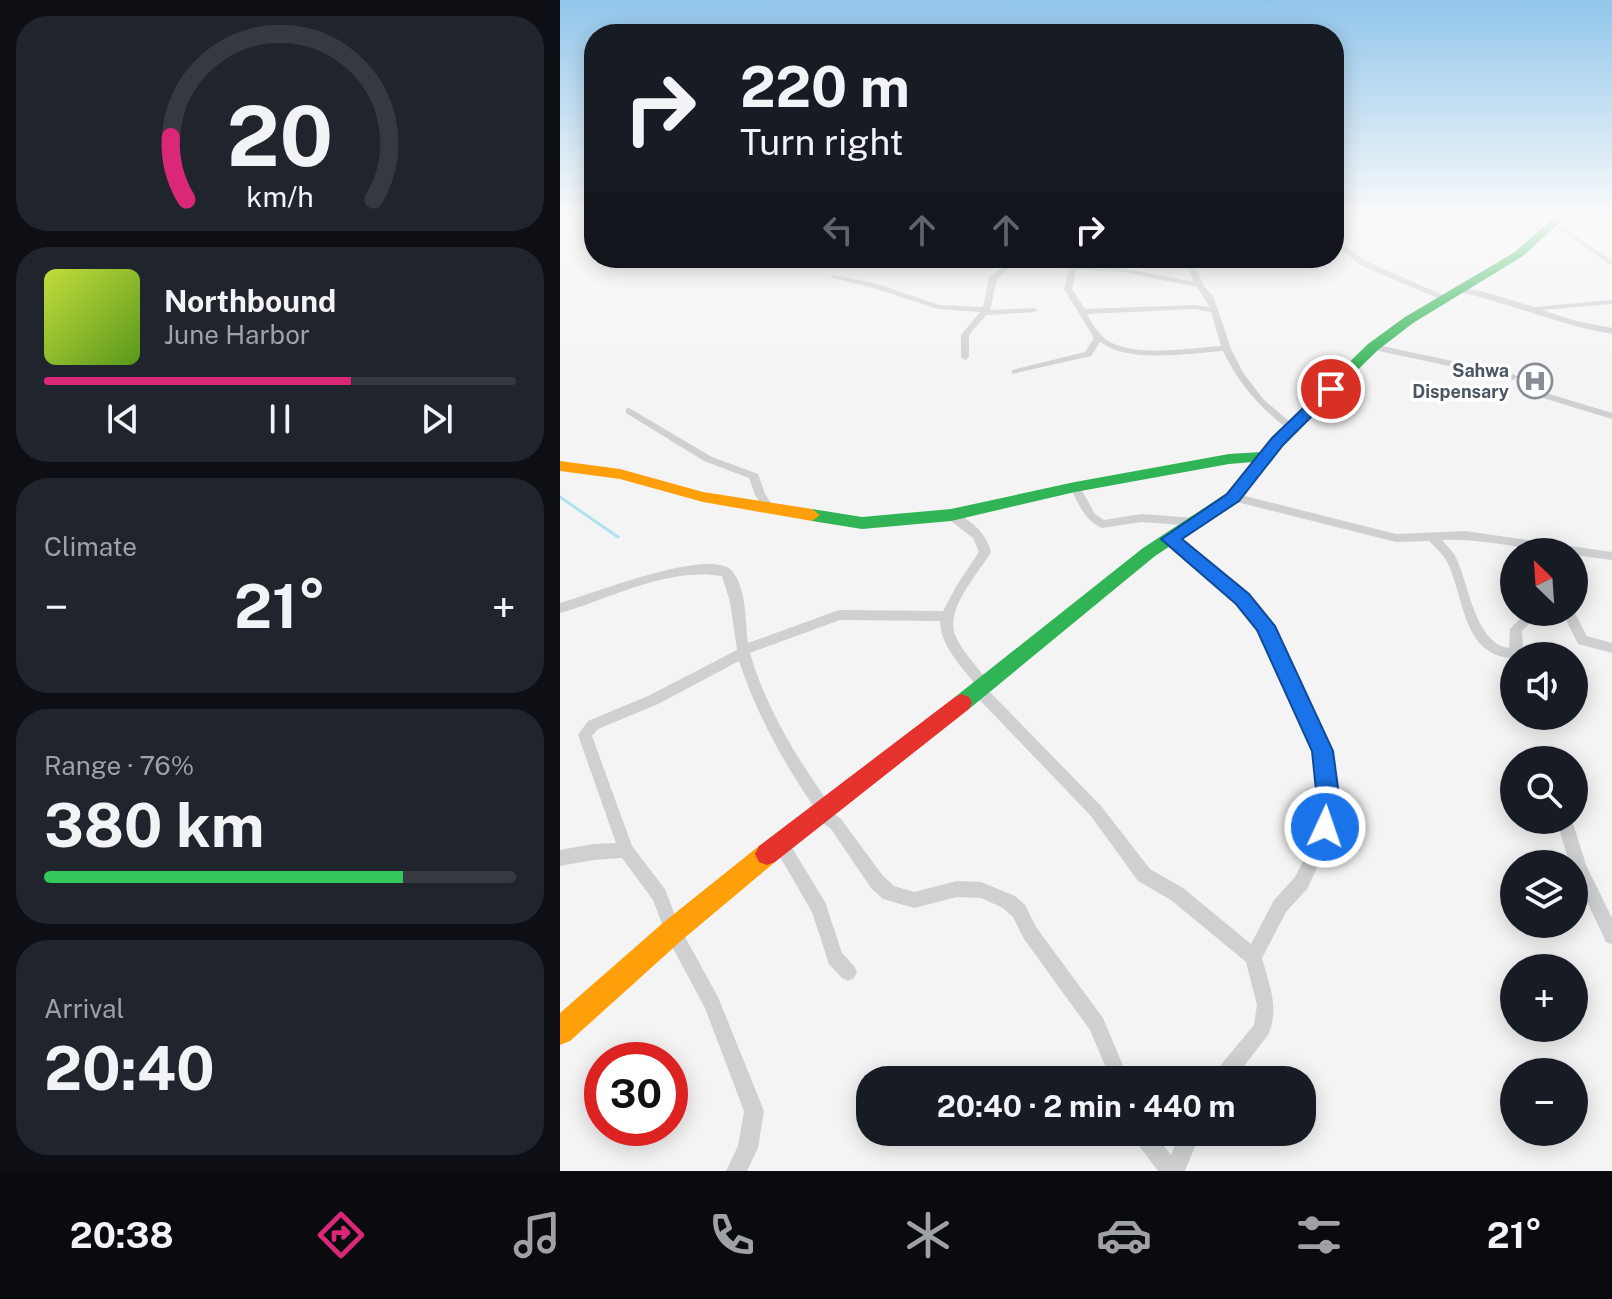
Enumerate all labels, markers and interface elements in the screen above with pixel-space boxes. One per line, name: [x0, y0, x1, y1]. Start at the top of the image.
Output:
text: 220 m: [740, 54, 910, 120]
icon: right: [608, 56, 712, 160]
text: 20: [227, 86, 333, 184]
text: Turn right: [740, 121, 903, 163]
text: km/h: [246, 180, 314, 213]
icon: left: [816, 208, 860, 252]
icon: ahead: [900, 208, 944, 252]
icon: ahead: [984, 208, 1028, 252]
icon: right: [1068, 208, 1112, 252]
text: Northbound: [164, 283, 336, 319]
text: June Harbor: [164, 319, 310, 350]
pin: [1297, 355, 1365, 423]
place label: Sahwa Dispensary: [1412, 360, 1509, 402]
hospital icon: Sahwa Dispensary: [1516, 362, 1554, 400]
icon: arrive: [1309, 367, 1353, 411]
icon: previous: [101, 397, 145, 441]
icon: pause: [258, 397, 302, 441]
icon: next: [415, 397, 459, 441]
text: Climate: [44, 531, 137, 562]
north arrow: [1500, 538, 1588, 626]
map controls: [1500, 538, 1588, 1146]
text: 21°: [234, 571, 326, 642]
text: −: [44, 581, 68, 633]
text: +: [492, 581, 516, 633]
button: sound: [1500, 642, 1588, 730]
button: search: [1500, 746, 1588, 834]
text: Range · 76%: [44, 750, 194, 781]
position arrow: [1283, 785, 1367, 869]
text: 380 km: [44, 790, 265, 861]
button: layers: [1500, 850, 1588, 938]
button: +: [1500, 954, 1588, 1042]
text: Arrival: [44, 993, 124, 1024]
text: 20:40: [44, 1033, 215, 1104]
speed limit sign: 30: [584, 1042, 688, 1146]
button: −: [1500, 1058, 1588, 1146]
text: 20:40 · 2 min · 440 m: [937, 1088, 1235, 1124]
icon: directions: [313, 1207, 369, 1263]
icon: music: [509, 1207, 565, 1263]
icon: phone: [704, 1207, 760, 1263]
icon: climate: [900, 1207, 956, 1263]
icon: car: [1096, 1207, 1152, 1263]
icon: filters: [1291, 1207, 1347, 1263]
text: 20:38: [70, 1214, 174, 1256]
text: 21°: [1487, 1214, 1542, 1256]

